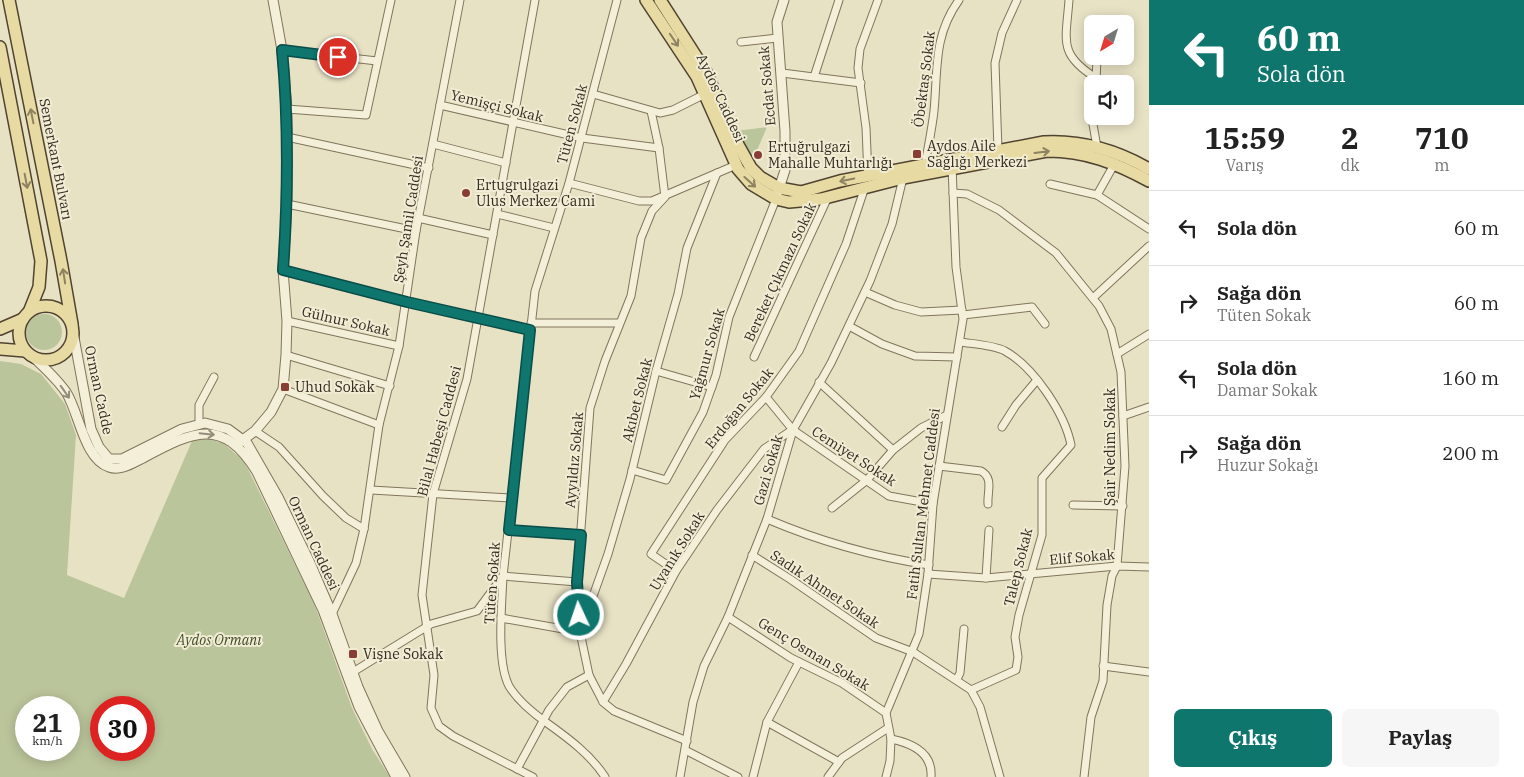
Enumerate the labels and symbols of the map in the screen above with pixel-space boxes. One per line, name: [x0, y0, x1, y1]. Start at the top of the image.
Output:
north arrow: [1084, 15, 1134, 65]
street label: Öbektaş Sokak: [909, 29, 939, 128]
one-way arrow: [669, 33, 679, 47]
pin: [317, 36, 359, 78]
street label: Ecdat Sokak: [754, 44, 779, 127]
street label: Aydos Caddesi: [693, 51, 749, 145]
street label: Tüten Sokak: [553, 81, 592, 166]
street label: Yemişçi Sokak: [449, 86, 546, 126]
street label: Semerkant Bulvarı: [35, 97, 77, 221]
one-way arrow: [27, 109, 37, 125]
place label: Aydos Aile Sağlığı Merkezi: [927, 137, 1027, 171]
place label: Ertuğrulgazi Mahalle Muhtarlığı: [768, 138, 892, 172]
one-way arrow: [1033, 147, 1049, 157]
marker: Aydos Aile Sağlığı Merkezi: [911, 148, 923, 160]
marker: Ertuğrulgazi Mahalle Muhtarlığı: [752, 149, 764, 161]
street label: Şeyh Şamil Caddesi: [389, 154, 427, 284]
one-way arrow: [22, 173, 31, 189]
place label: Ertugrulgazi Ulus Merkez Cami: [476, 176, 595, 210]
one-way arrow: [744, 176, 757, 188]
one-way arrow: [839, 176, 855, 185]
marker: Ertugrulgazi Ulus Merkez Cami: [460, 187, 472, 199]
street label: Bereket Çıkmazı Sokak: [740, 199, 821, 344]
one-way arrow: [58, 268, 68, 284]
street label: Gülnur Sokak: [300, 302, 393, 340]
street label: Yağmur Sokak: [685, 305, 729, 402]
street label: Orman Cadde: [81, 344, 117, 436]
street label: Akıbet Sokak: [618, 355, 656, 444]
street label: Erdoğan Sokak: [701, 363, 778, 452]
street label: Bilal Habeşi Caddesi: [413, 364, 465, 498]
place label: Uhud Sokak: [295, 378, 375, 396]
marker: Uhud Sokak: [279, 381, 291, 393]
one-way arrow: [60, 384, 70, 398]
street label: Şair Nedim Sokak: [1101, 387, 1119, 506]
street label: Fatih Sultan Mehmet Caddesi: [902, 407, 944, 601]
street label: Ayyıldız Sokak: [561, 410, 587, 509]
street label: Cemiyet Sokak: [808, 422, 900, 491]
one-way arrow: [198, 429, 214, 439]
street label: Gazi Sokak: [749, 432, 787, 507]
street label: Orman Caddesi: [284, 493, 344, 593]
street label: Uyanık Sokak: [645, 507, 709, 594]
street label: Talep Sokak: [1000, 525, 1037, 608]
street label: Tüten Sokak: [480, 541, 504, 625]
street label: Elif Sokak: [1048, 545, 1116, 569]
street label: Sadık Ahmet Sokak: [767, 546, 884, 633]
position arrow: [552, 588, 604, 640]
street label: Genç Osman Sokak: [755, 614, 874, 695]
park label: Aydos Ormanı: [176, 631, 262, 649]
place label: Vişne Sokak: [363, 645, 444, 663]
marker: Vişne Sokak: [347, 648, 359, 660]
speed limit sign: 30: [90, 696, 155, 761]

